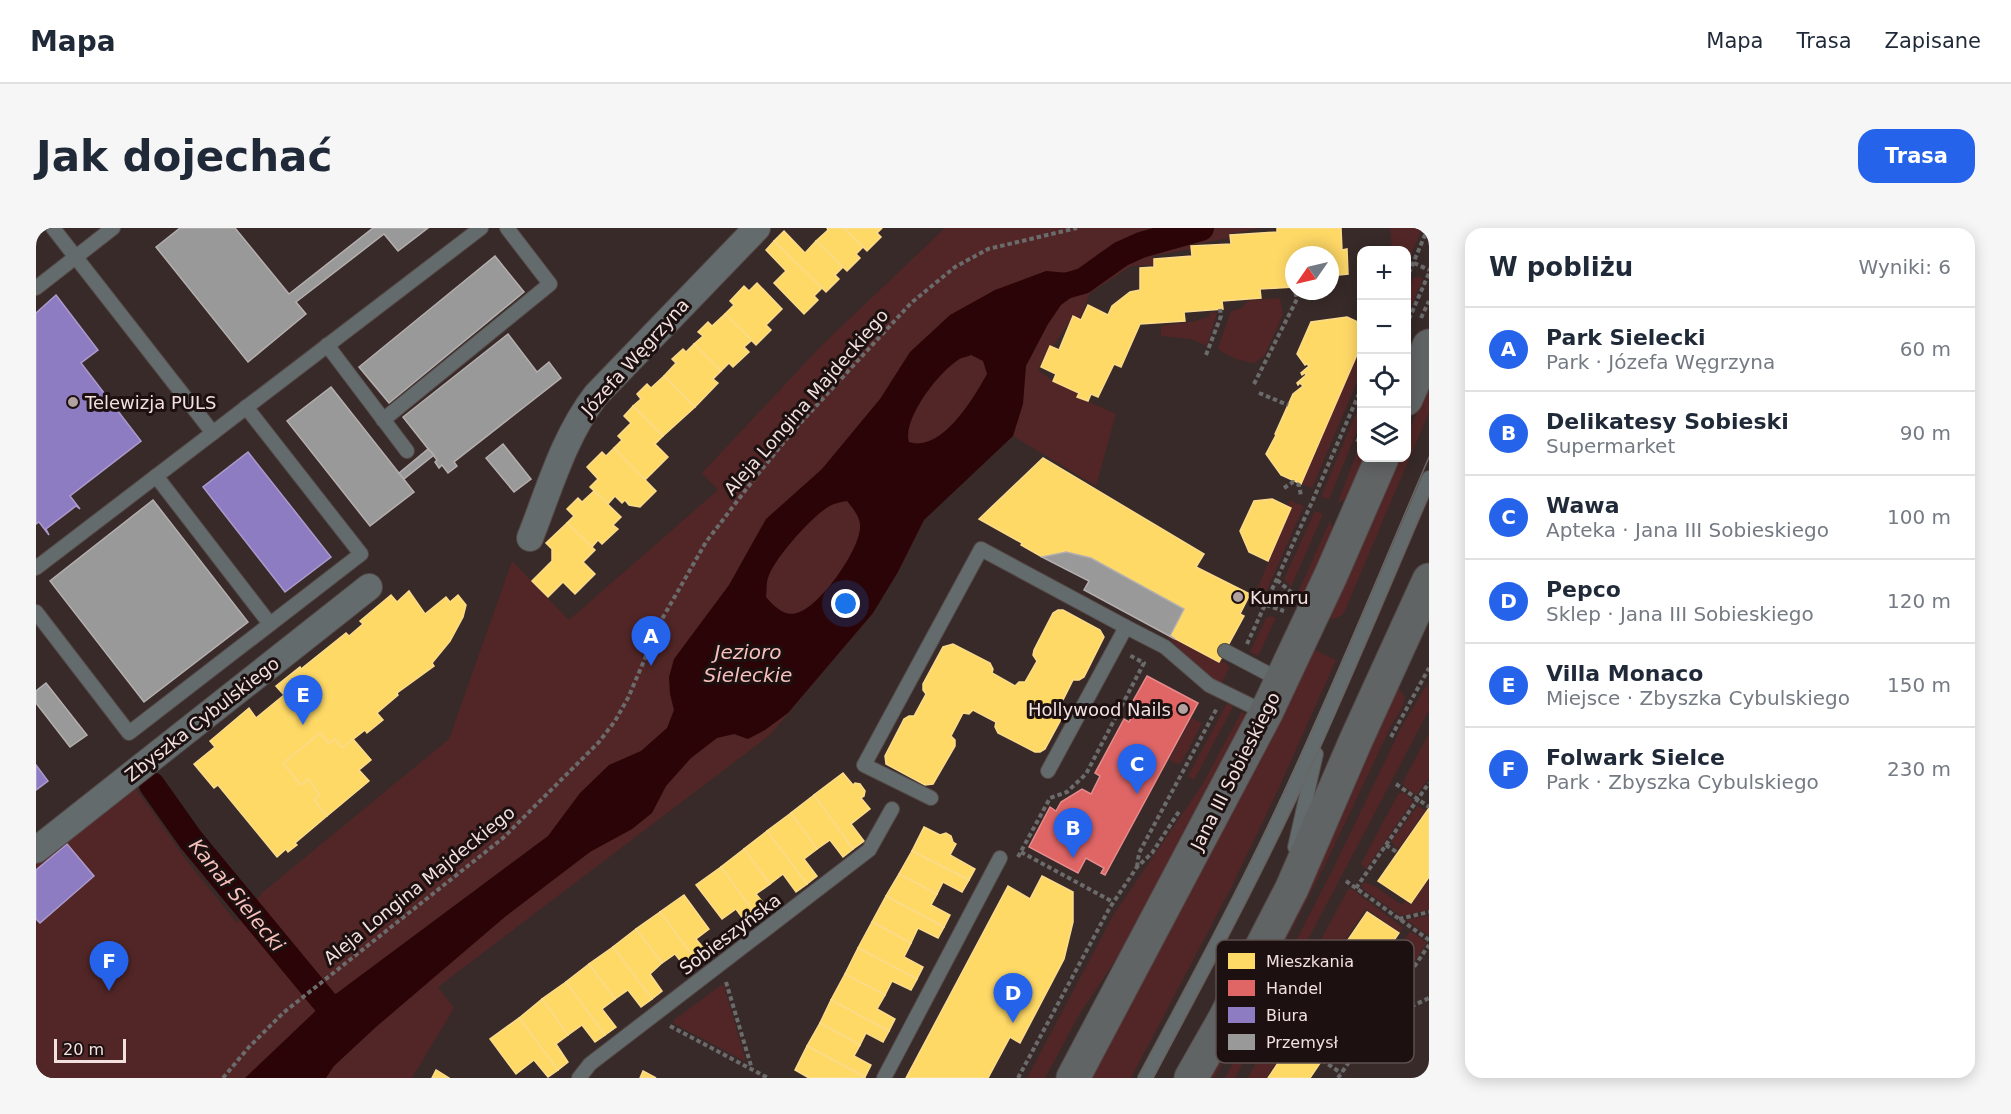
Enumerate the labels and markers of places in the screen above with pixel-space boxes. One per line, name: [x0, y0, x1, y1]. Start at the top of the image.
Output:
place label: Telewizja PULS: [84, 392, 217, 413]
marker: Telewizja PULS: [66, 395, 80, 409]
place label: Kumru: [1250, 587, 1309, 608]
marker: Kumru: [1231, 590, 1245, 604]
pin: A: [632, 616, 670, 666]
pin: E: [284, 676, 322, 725]
place label: Hollywood Nails: [1028, 699, 1171, 720]
marker: Hollywood Nails: [1176, 702, 1190, 716]
pin: C: [1118, 744, 1156, 794]
pin: B: [1054, 808, 1092, 858]
pin: F: [90, 942, 128, 991]
pin: D: [994, 974, 1032, 1023]

